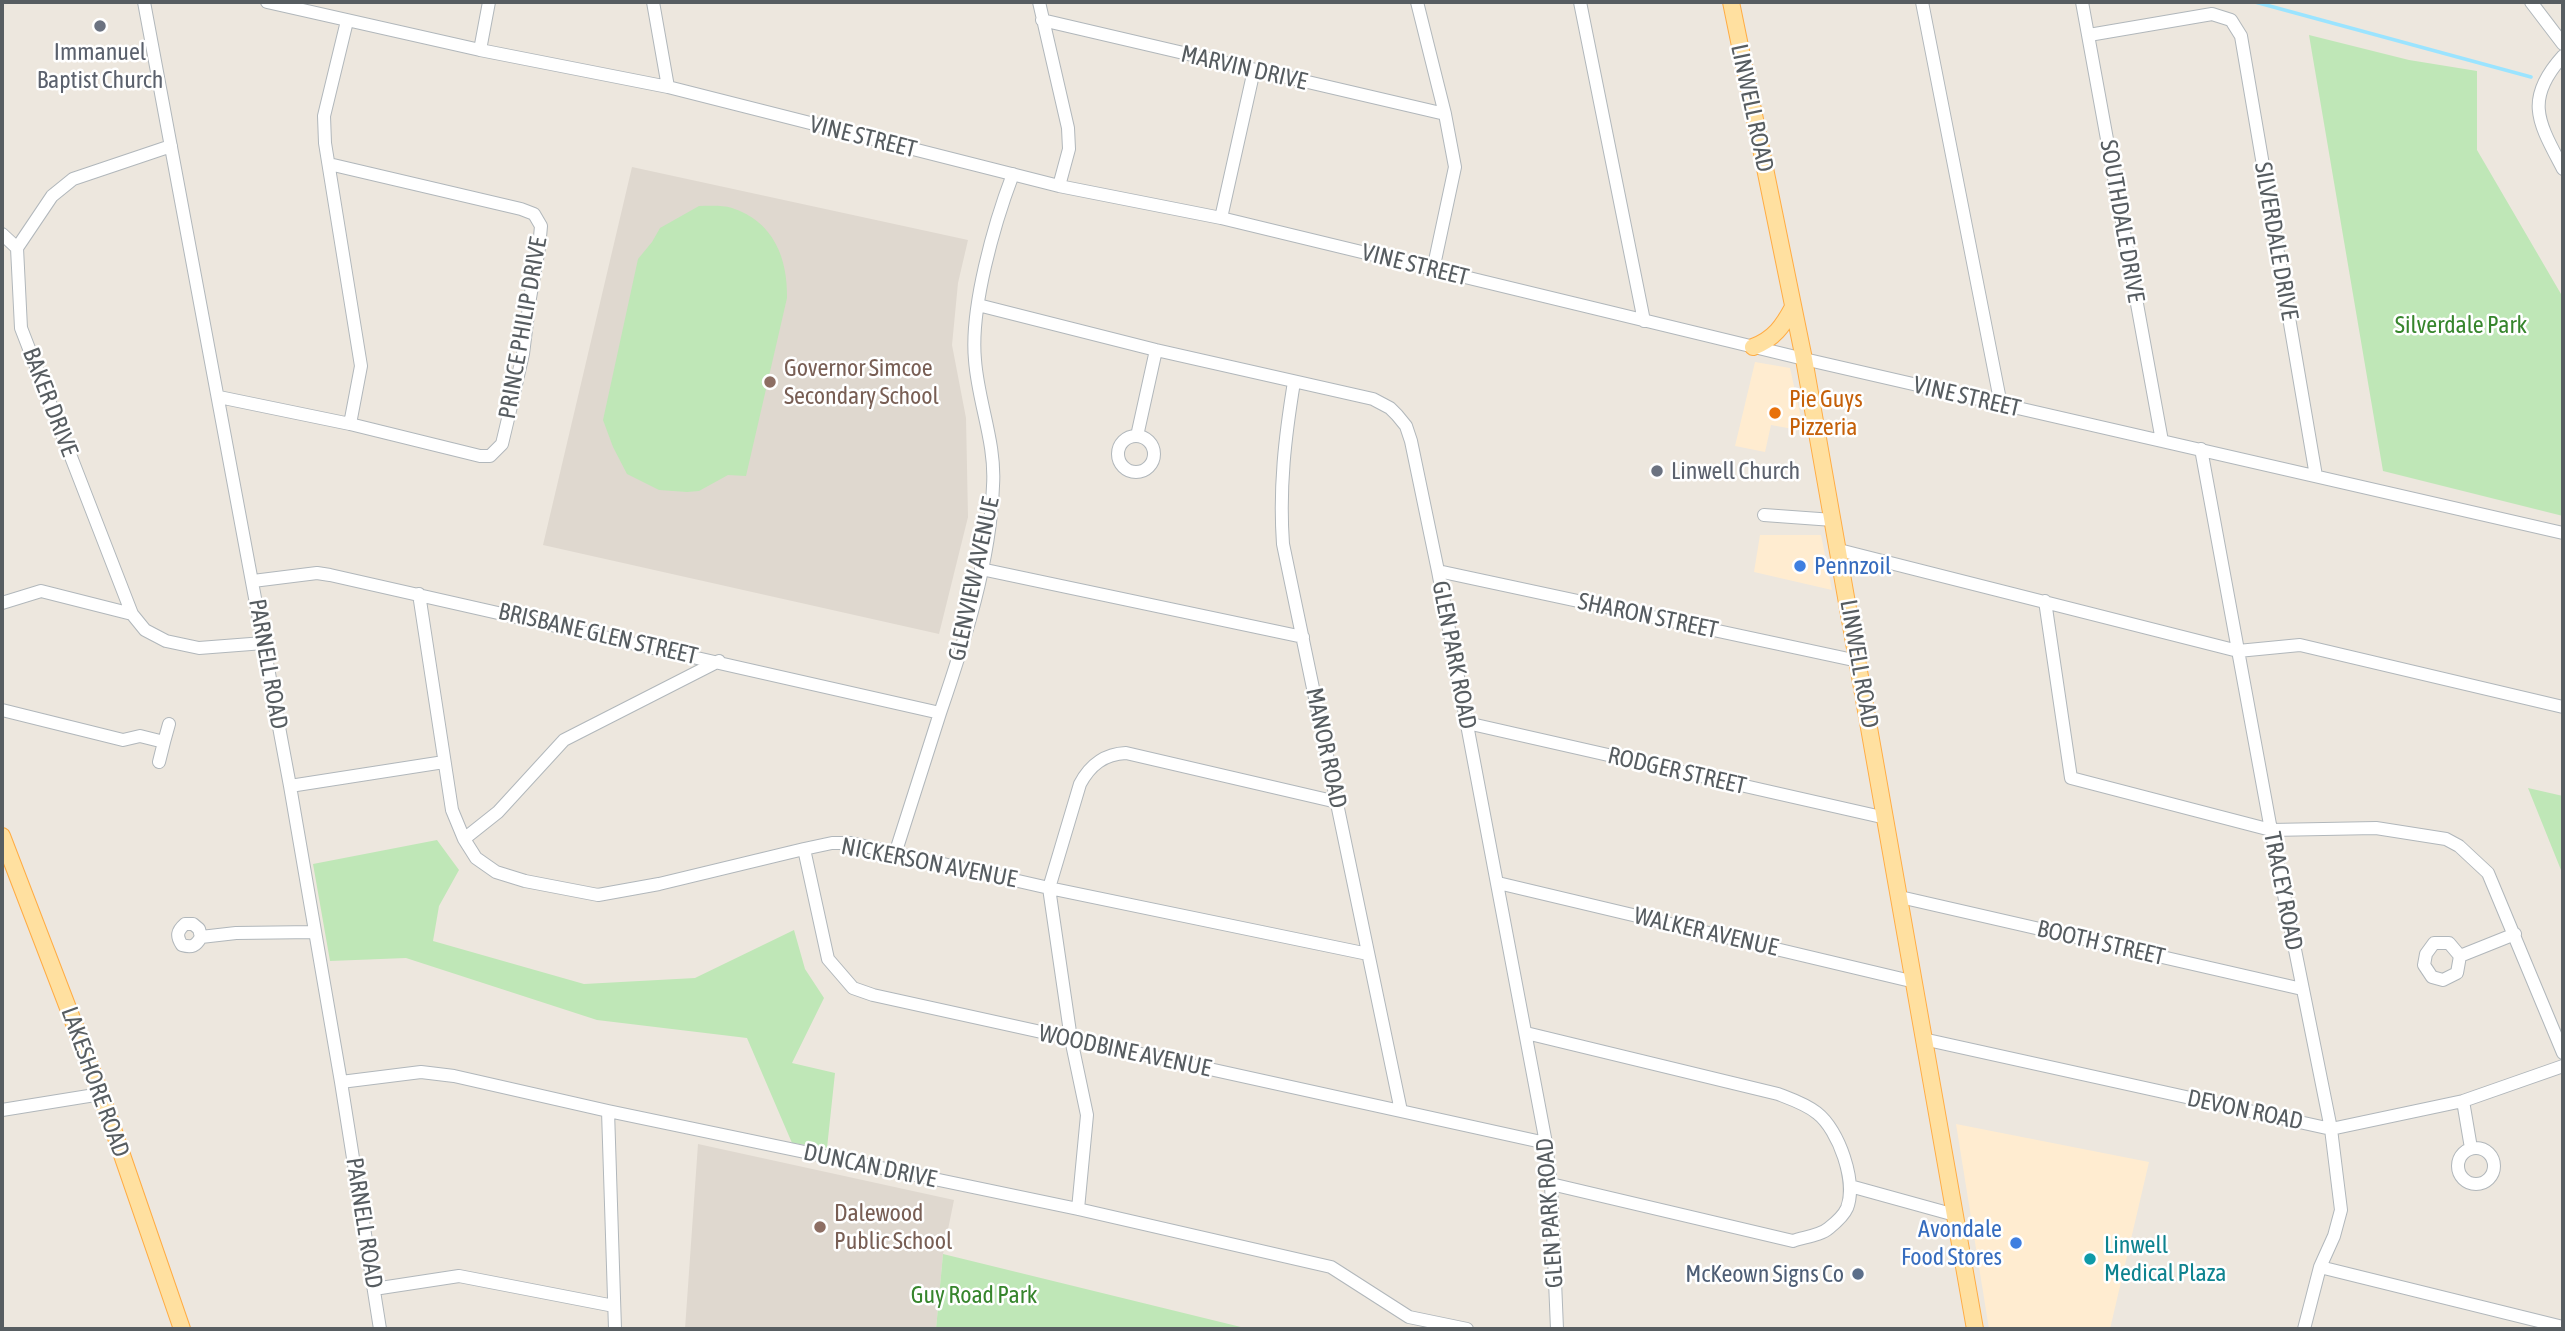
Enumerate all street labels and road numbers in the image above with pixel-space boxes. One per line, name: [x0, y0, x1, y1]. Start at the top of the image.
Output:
street label: MARVIN DRIVE: [1178, 40, 1310, 96]
street label: LINWELL ROAD: [1724, 41, 1780, 175]
street label: VINE STREET: [807, 110, 919, 164]
street label: SOUTHDALE DRIVE: [2094, 138, 2150, 304]
street label: SILVERDALE DRIVE: [2248, 160, 2304, 322]
street label: PRINCE PHILIP DRIVE: [493, 235, 553, 421]
street label: VINE STREET: [1359, 238, 1471, 292]
street label: BAKER DRIVE: [16, 344, 84, 460]
street label: VINE STREET: [1911, 371, 2023, 423]
street label: GLENVIEW AVENUE: [943, 494, 1005, 664]
street label: GLEN PARK ROAD: [1426, 579, 1482, 731]
street label: SHARON STREET: [1575, 587, 1721, 645]
street label: PARNELL ROAD: [242, 597, 294, 731]
street label: BRISBANE GLEN STREET: [496, 597, 700, 671]
street label: LINWELL ROAD: [1834, 597, 1884, 731]
street label: MANOR ROAD: [1299, 685, 1353, 811]
street label: RODGER STREET: [1605, 741, 1749, 801]
street label: TRACEY ROAD: [2257, 829, 2309, 953]
street label: NICKERSON AVENUE: [839, 832, 1019, 894]
street label: WALKER AVENUE: [1631, 901, 1781, 963]
street label: BOOTH STREET: [2034, 914, 2168, 972]
street label: LAKESHORE ROAD: [55, 1003, 135, 1161]
street label: WOODBINE AVENUE: [1036, 1019, 1214, 1083]
street label: DEVON ROAD: [2184, 1084, 2306, 1136]
street label: GLEN PARK ROAD: [1530, 1137, 1570, 1289]
street label: DUNCAN DRIVE: [801, 1138, 939, 1194]
street label: PARNELL ROAD: [339, 1156, 389, 1290]

